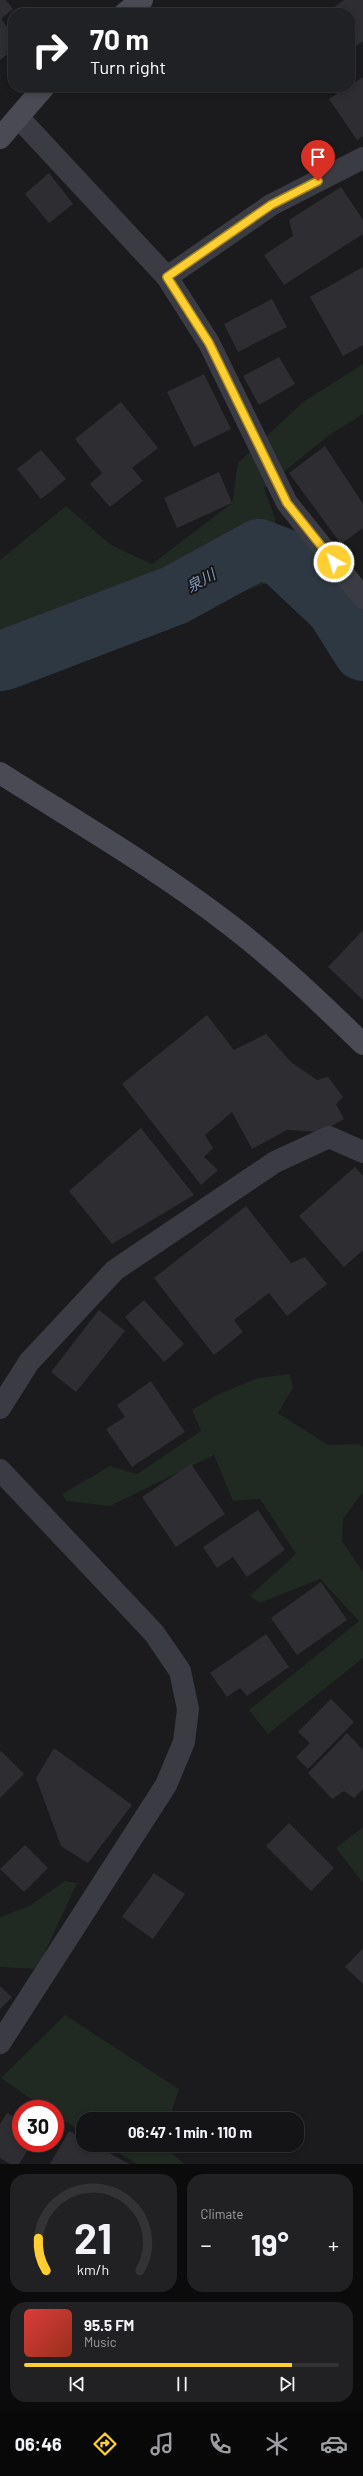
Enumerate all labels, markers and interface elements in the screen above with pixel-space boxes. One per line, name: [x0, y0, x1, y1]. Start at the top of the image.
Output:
text: 70 m: [90, 22, 149, 56]
icon: right: [24, 24, 76, 76]
text: Turn right: [90, 56, 166, 78]
pin: [301, 140, 335, 181]
icon: arrive: [307, 146, 329, 168]
position arrow: [313, 541, 355, 583]
water label: 泉川: [183, 564, 220, 595]
speed limit sign: 30: [12, 2100, 64, 2152]
text: 06:47 · 1 min · 110 m: [128, 2123, 252, 2141]
text: Climate: [201, 2206, 244, 2222]
text: 21: [74, 2212, 112, 2262]
text: 19°: [251, 2226, 289, 2262]
text: −: [201, 2231, 212, 2257]
text: +: [328, 2231, 339, 2257]
text: km/h: [77, 2261, 109, 2278]
text: 95.5 FM: [84, 2316, 134, 2334]
text: Music: [84, 2334, 117, 2350]
icon: previous: [66, 2373, 88, 2395]
icon: pause: [171, 2373, 193, 2395]
icon: next: [276, 2373, 298, 2395]
icon: directions: [91, 2430, 119, 2458]
icon: music: [148, 2430, 176, 2458]
icon: phone: [206, 2430, 234, 2458]
icon: climate: [263, 2430, 291, 2458]
icon: car: [320, 2430, 348, 2458]
text: 06:46: [15, 2433, 62, 2455]

